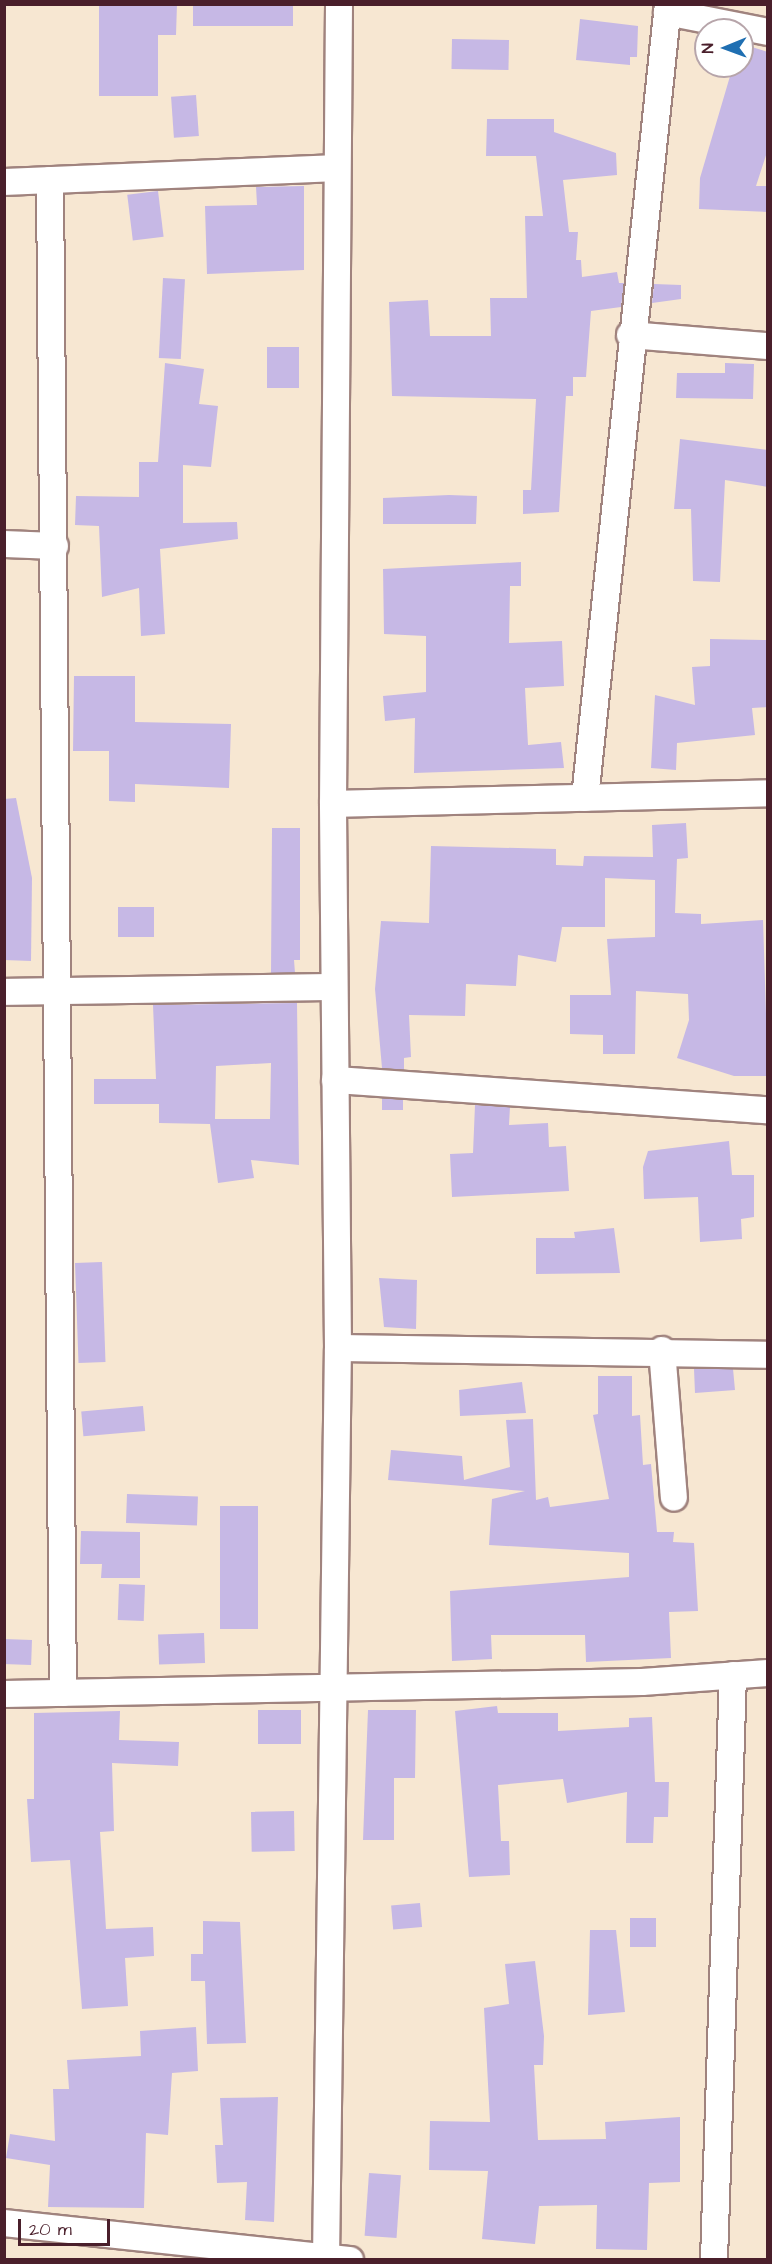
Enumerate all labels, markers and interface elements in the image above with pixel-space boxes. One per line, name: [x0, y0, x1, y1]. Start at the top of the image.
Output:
north arrow: [694, 18, 754, 78]
text: N: [697, 43, 719, 53]
scale bar: [21, 2207, 112, 2245]
text: 20 m: [29, 2217, 72, 2242]

